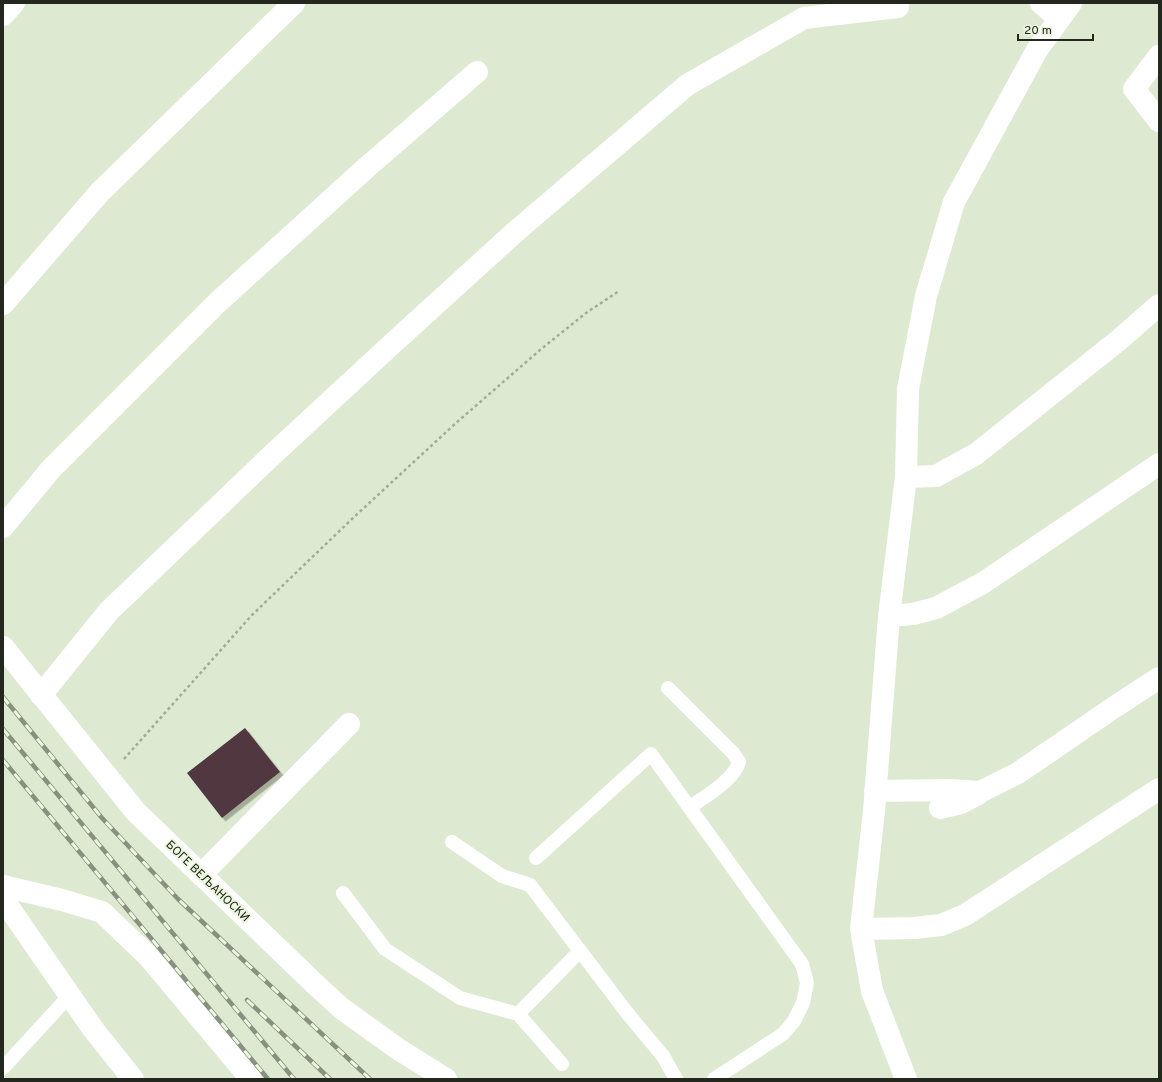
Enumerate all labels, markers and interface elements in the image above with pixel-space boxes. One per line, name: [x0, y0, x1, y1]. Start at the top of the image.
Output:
scale bar: [1018, 16, 1093, 42]
text: 20 m: [1024, 23, 1052, 39]
street label: БОГЕ ВЕЉАНОСКИ: [162, 837, 253, 926]

